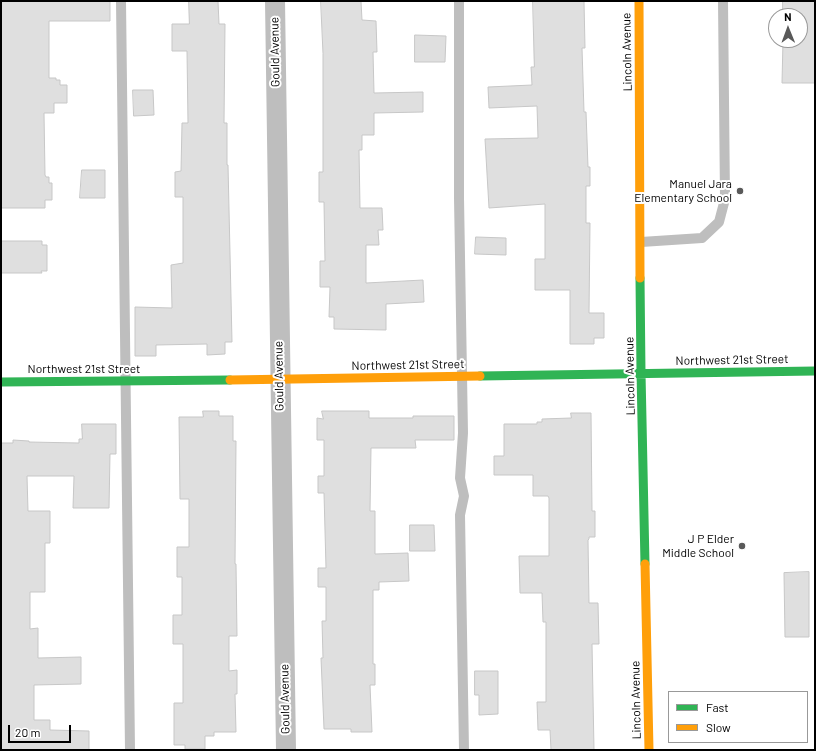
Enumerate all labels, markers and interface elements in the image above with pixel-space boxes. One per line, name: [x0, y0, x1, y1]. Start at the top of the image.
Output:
north arrow: [768, 8, 808, 48]
text: N: [784, 10, 792, 23]
street label: Lincoln Avenue: [619, 12, 635, 92]
street label: Gould Avenue: [267, 17, 283, 87]
place label: Manuel Jara Elementary School: [634, 177, 732, 205]
marker: Manuel Jara Elementary School: [735, 186, 745, 196]
street label: Lincoln Avenue: [622, 336, 638, 416]
street label: Gould Avenue: [271, 341, 287, 411]
street label: Northwest 21st Street: [675, 352, 789, 368]
street label: Northwest 21st Street: [351, 357, 465, 373]
street label: Northwest 21st Street: [28, 362, 140, 376]
place label: J P Elder Middle School: [662, 532, 734, 560]
marker: J P Elder Middle School: [737, 541, 747, 551]
street label: Lincoln Avenue: [628, 660, 644, 740]
street label: Gould Avenue: [277, 664, 293, 734]
legend: [668, 691, 808, 743]
text: Fast: [706, 700, 729, 714]
scale bar: [10, 717, 73, 743]
text: Slow: [706, 720, 731, 734]
text: 20 m: [15, 725, 41, 739]

